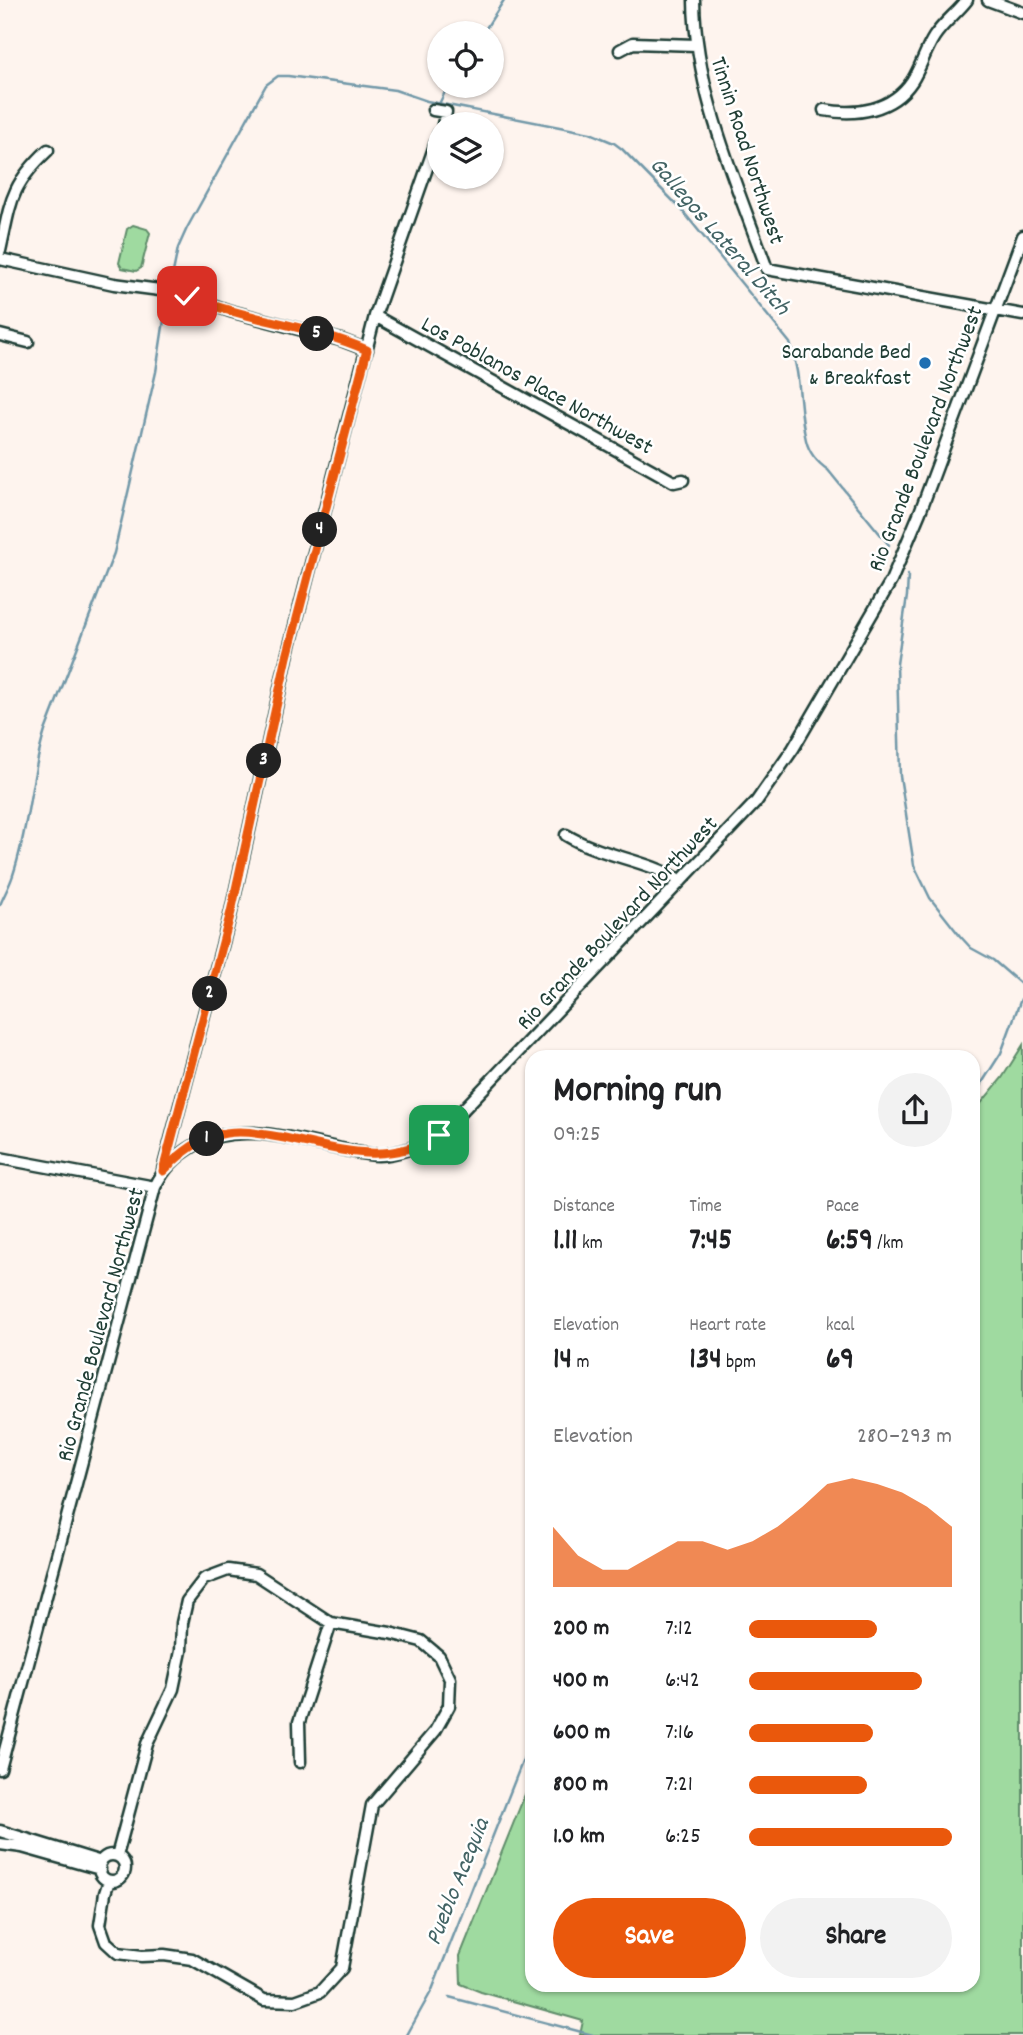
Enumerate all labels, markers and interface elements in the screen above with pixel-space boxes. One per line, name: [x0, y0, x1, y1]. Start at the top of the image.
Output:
map controls: [427, 21, 504, 189]
button: locate: [427, 21, 504, 98]
street label: Tinnin Road Northwest: [700, 53, 792, 249]
button: layers: [427, 112, 504, 189]
water label: Gallegos Lateral Ditch: [640, 150, 798, 324]
pin: [157, 266, 217, 326]
icon: check: [168, 277, 206, 315]
street label: Rio Grande Boulevard Northwest: [861, 301, 993, 577]
street label: Los Poblanos Place Northwest: [414, 309, 658, 465]
pin: 5: [300, 316, 334, 352]
text: 5: [312, 320, 321, 347]
place label: Sarabande Bed & Breakfast: [781, 337, 911, 396]
marker: Sarabande Bed & Breakfast: [917, 355, 933, 371]
pin: 4: [302, 512, 338, 548]
text: 4: [316, 516, 323, 543]
pin: 3: [246, 744, 282, 778]
text: 3: [259, 747, 268, 774]
street label: Rio Grande Boulevard Northwest: [510, 810, 727, 1039]
pin: 2: [192, 976, 228, 1012]
text: 2: [205, 980, 214, 1007]
text: Morning run: [553, 1065, 722, 1120]
button: share: [878, 1073, 952, 1147]
pin: [409, 1105, 469, 1165]
icon: arrive: [420, 1116, 458, 1154]
text: 09:25: [553, 1119, 601, 1152]
pin: 1: [190, 1122, 224, 1156]
text: 1: [204, 1125, 209, 1152]
street label: Rio Grande Boulevard Northwest: [50, 1184, 155, 1466]
text: Distance: [553, 1194, 615, 1221]
text: Time: [689, 1194, 722, 1221]
text: Pace: [826, 1194, 859, 1221]
text: 1.11: [553, 1221, 578, 1264]
text: 7:45: [689, 1221, 732, 1264]
text: 6:59: [826, 1221, 873, 1264]
text: km: [578, 1231, 603, 1258]
text: /km: [873, 1231, 904, 1258]
text: Elevation: [553, 1313, 619, 1340]
text: Heart rate: [689, 1313, 766, 1340]
text: kcal: [826, 1313, 855, 1340]
text: 14: [553, 1340, 572, 1383]
text: 134: [689, 1340, 722, 1383]
text: 69: [826, 1340, 854, 1383]
text: m: [572, 1350, 589, 1377]
text: bpm: [722, 1350, 756, 1377]
text: Elevation: [553, 1421, 633, 1454]
text: 280–293 m: [857, 1421, 952, 1454]
text: 200 m: [553, 1613, 609, 1646]
text: 7:12: [665, 1613, 693, 1646]
text: 400 m: [553, 1665, 609, 1698]
text: 6:42: [665, 1665, 700, 1698]
text: 600 m: [553, 1717, 610, 1750]
text: 7:16: [665, 1717, 694, 1750]
text: 800 m: [553, 1769, 608, 1802]
text: 7:21: [665, 1769, 693, 1802]
water label: Pueblo Acequia: [418, 1812, 500, 1951]
text: 1.0 km: [553, 1821, 605, 1854]
text: 6:25: [665, 1821, 701, 1854]
button: Save: [553, 1898, 746, 1978]
button: Share: [760, 1898, 952, 1978]

